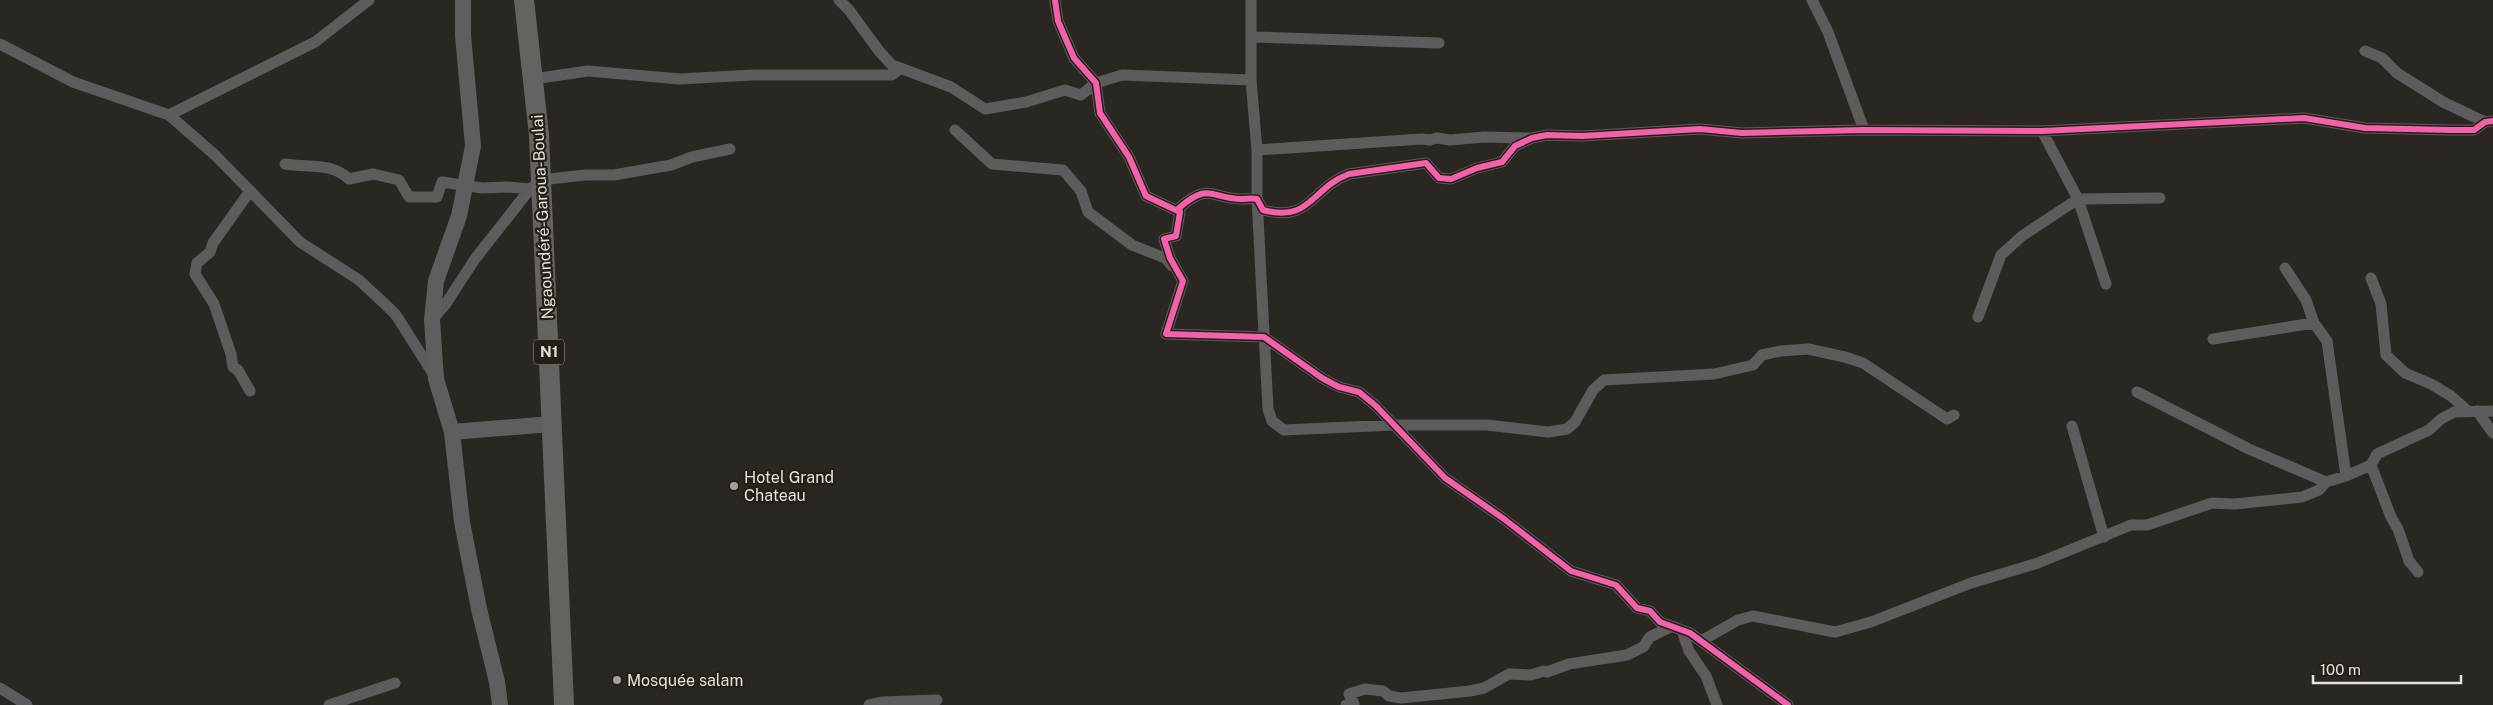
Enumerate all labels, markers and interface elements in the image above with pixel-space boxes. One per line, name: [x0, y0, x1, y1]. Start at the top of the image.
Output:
street label: Ngaoundéré-Garoua-Boulai: [528, 114, 557, 320]
road number: N1: [534, 340, 564, 364]
place label: Hotel Grand Chateau: [744, 468, 834, 505]
marker: Hotel Grand Chateau: [728, 480, 740, 492]
scale bar: [2313, 652, 2460, 684]
text: 100 m: [2320, 661, 2361, 678]
place label: Mosquée salam: [627, 671, 743, 690]
marker: Mosquée salam: [611, 674, 623, 686]

